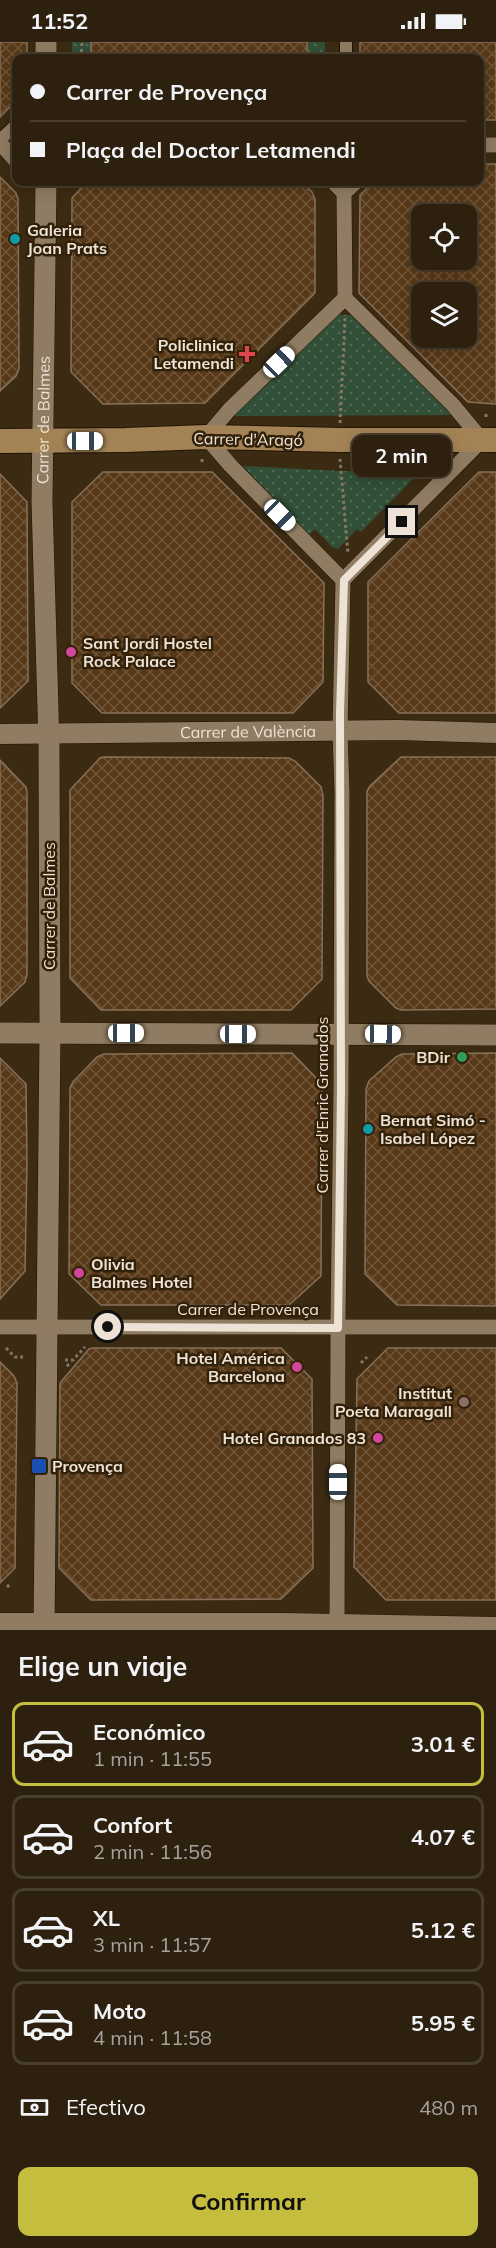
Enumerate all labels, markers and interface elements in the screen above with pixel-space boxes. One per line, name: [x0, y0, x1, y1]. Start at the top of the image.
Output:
text: 11:52: [30, 7, 88, 35]
text: Carrer de Provença: [66, 78, 267, 106]
text: Plaça del Doctor Letamendi: [66, 136, 356, 164]
map controls: [411, 204, 477, 348]
button: locate: [411, 204, 477, 270]
place label: Galeria Joan Prats: [27, 220, 107, 258]
marker: Galeria Joan Prats: [8, 232, 22, 246]
button: layers: [411, 282, 477, 348]
place label: Policlinica Letamendi: [154, 335, 234, 373]
car: [260, 343, 298, 381]
marker: Policlinica Letamendi: [238, 345, 256, 363]
street label: Carrer de Balmes: [32, 356, 54, 484]
street label: Carrer d'Aragó: [193, 428, 303, 450]
car: [67, 432, 103, 450]
callout: 2 min: [352, 435, 452, 477]
text: 2 min: [375, 443, 428, 468]
car: [261, 496, 299, 534]
route end: [388, 508, 415, 535]
place label: Sant Jordi Hostel Rock Palace: [83, 633, 212, 671]
marker: Sant Jordi Hostel Rock Palace: [64, 645, 78, 659]
street label: Carrer de València: [180, 721, 316, 742]
street label: Carrer de Balmes: [39, 842, 59, 970]
street label: Carrer d'Enric Granados: [312, 1017, 332, 1193]
car: [108, 1024, 144, 1042]
car: [220, 1025, 256, 1043]
car: [365, 1025, 401, 1043]
place label: BDir: [416, 1047, 451, 1067]
marker: BDir: [455, 1050, 469, 1064]
place label: Bernat Simó - Isabel López: [380, 1110, 486, 1148]
marker: Bernat Simó - Isabel López: [361, 1122, 375, 1136]
place label: Olivia Balmes Hotel: [91, 1254, 192, 1292]
marker: Olivia Balmes Hotel: [72, 1266, 86, 1280]
street label: Carrer de Provença: [177, 1299, 319, 1319]
route start: [94, 1313, 121, 1340]
place label: Hotel América Barcelona: [176, 1348, 285, 1386]
marker: Hotel América Barcelona: [290, 1360, 304, 1374]
place label: Institut Poeta Maragall: [335, 1383, 452, 1421]
marker: Institut Poeta Maragall: [457, 1395, 471, 1409]
place label: Hotel Granados 83: [222, 1428, 366, 1448]
marker: Hotel Granados 83: [371, 1431, 385, 1445]
place label: Provença: [52, 1456, 123, 1476]
marker: Provença: [30, 1457, 48, 1475]
car: [329, 1464, 347, 1500]
text: Elige un viaje: [18, 1649, 187, 1683]
icon: car: [21, 1717, 75, 1771]
text: Económico: [93, 1718, 206, 1746]
text: 3.01 €: [411, 1730, 475, 1758]
text: 1 min · 11:55: [93, 1746, 212, 1771]
icon: car: [21, 1810, 75, 1864]
text: Confort: [93, 1811, 172, 1839]
text: 4.07 €: [411, 1823, 475, 1851]
text: 2 min · 11:56: [93, 1839, 212, 1864]
icon: car: [21, 1903, 75, 1957]
text: XL: [93, 1904, 120, 1932]
text: 5.12 €: [411, 1916, 475, 1944]
text: 3 min · 11:57: [93, 1932, 212, 1957]
icon: car: [21, 1996, 75, 2050]
text: Moto: [93, 1997, 146, 2025]
text: 5.95 €: [411, 2009, 475, 2037]
text: 4 min · 11:58: [93, 2025, 212, 2050]
icon: cash: [18, 2091, 51, 2124]
text: Efectivo: [66, 2093, 146, 2121]
text: 480 m: [419, 2095, 478, 2120]
button: Confirmar: [18, 2167, 478, 2236]

